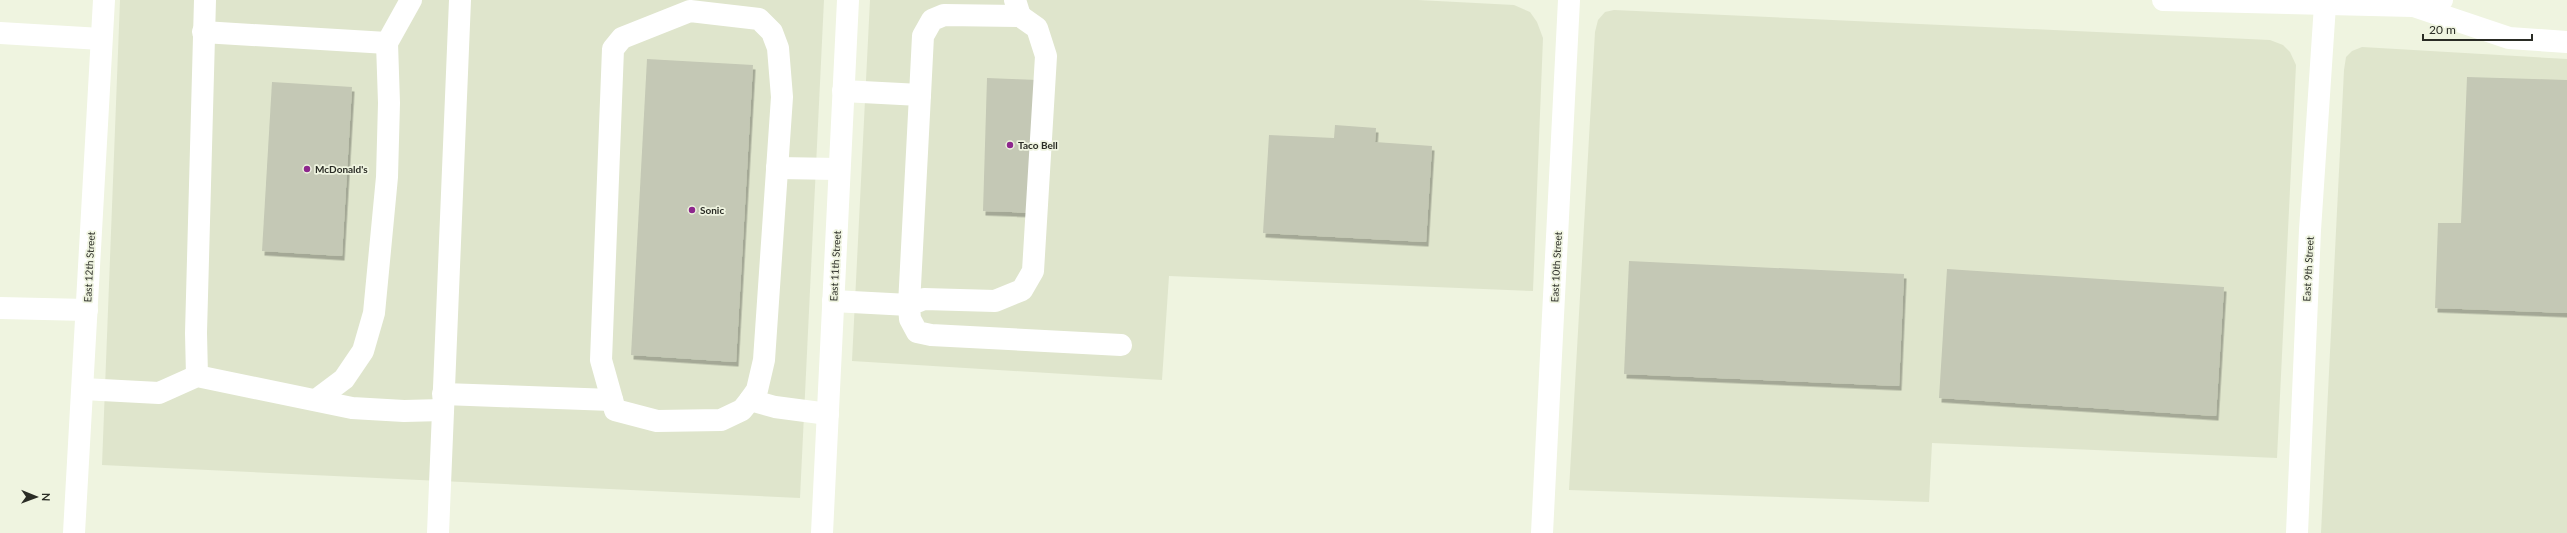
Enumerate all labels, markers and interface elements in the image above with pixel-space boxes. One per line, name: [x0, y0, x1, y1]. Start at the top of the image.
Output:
scale bar: [2423, 16, 2532, 42]
text: 20 m: [2429, 22, 2456, 37]
place label: Taco Bell: [1018, 139, 1058, 151]
marker: Taco Bell: [1005, 140, 1015, 150]
place label: McDonald's: [315, 163, 368, 175]
marker: McDonald's: [302, 164, 312, 174]
place label: Sonic: [700, 204, 724, 216]
marker: Sonic: [687, 205, 697, 215]
street label: East 11th Street: [827, 230, 843, 302]
street label: East 12th Street: [81, 231, 97, 303]
street label: East 10th Street: [1548, 231, 1564, 303]
street label: East 9th Street: [2300, 236, 2316, 302]
north arrow: [16, 477, 56, 517]
text: N: [40, 493, 53, 502]

